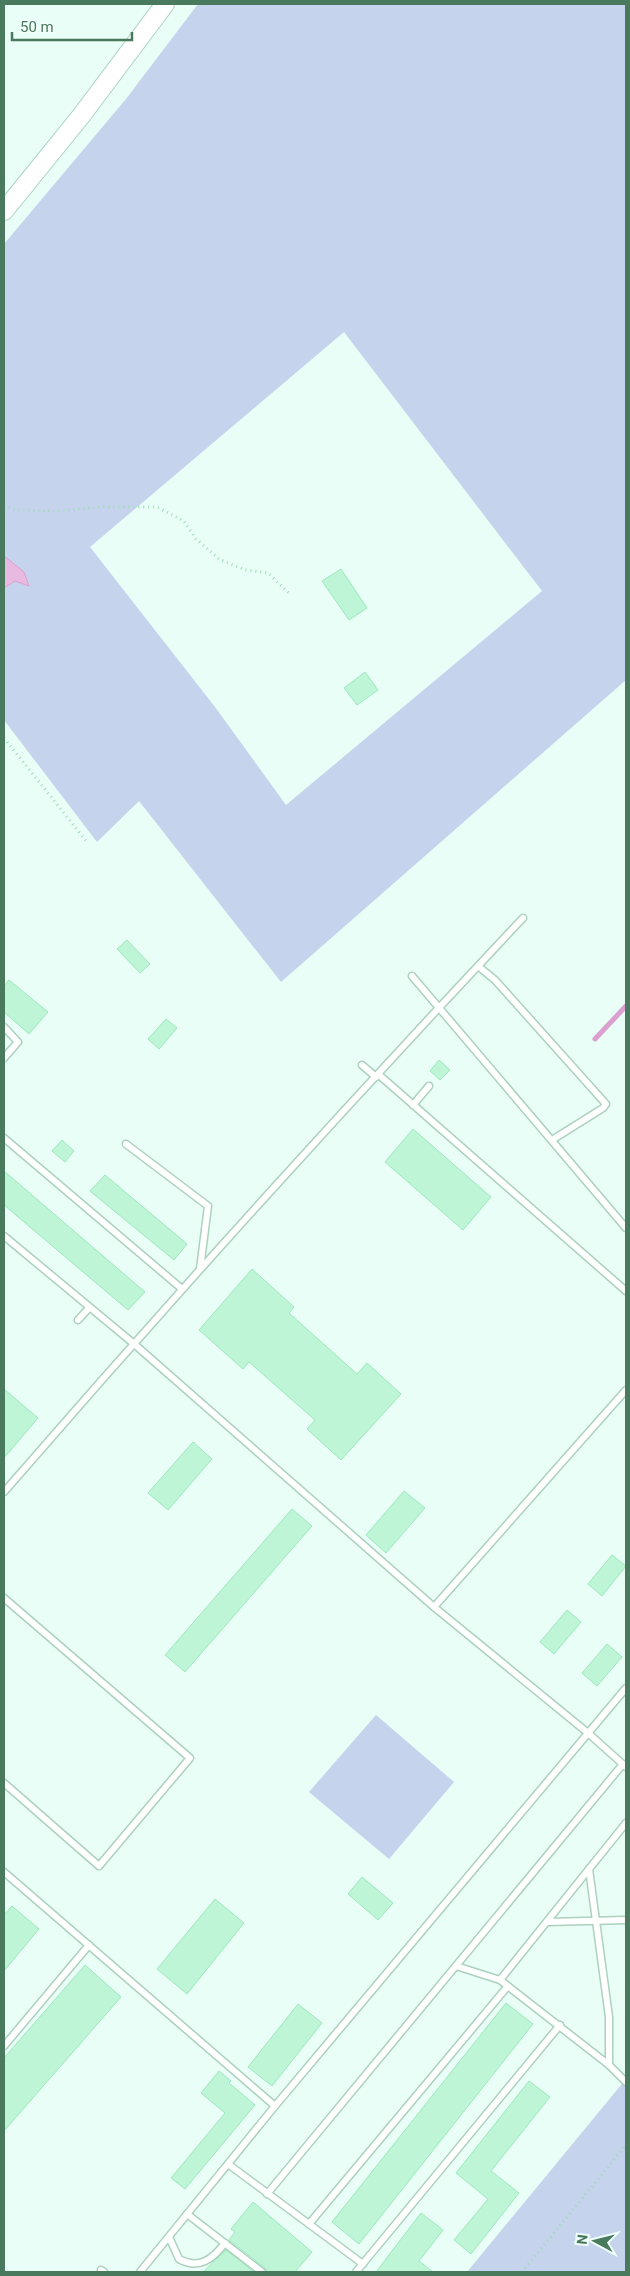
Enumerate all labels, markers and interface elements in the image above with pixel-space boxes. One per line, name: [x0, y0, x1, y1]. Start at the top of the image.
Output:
scale bar: [12, 10, 132, 42]
text: 50 m: [20, 18, 54, 36]
north arrow: [570, 2216, 620, 2266]
text: N: [574, 2234, 591, 2245]

